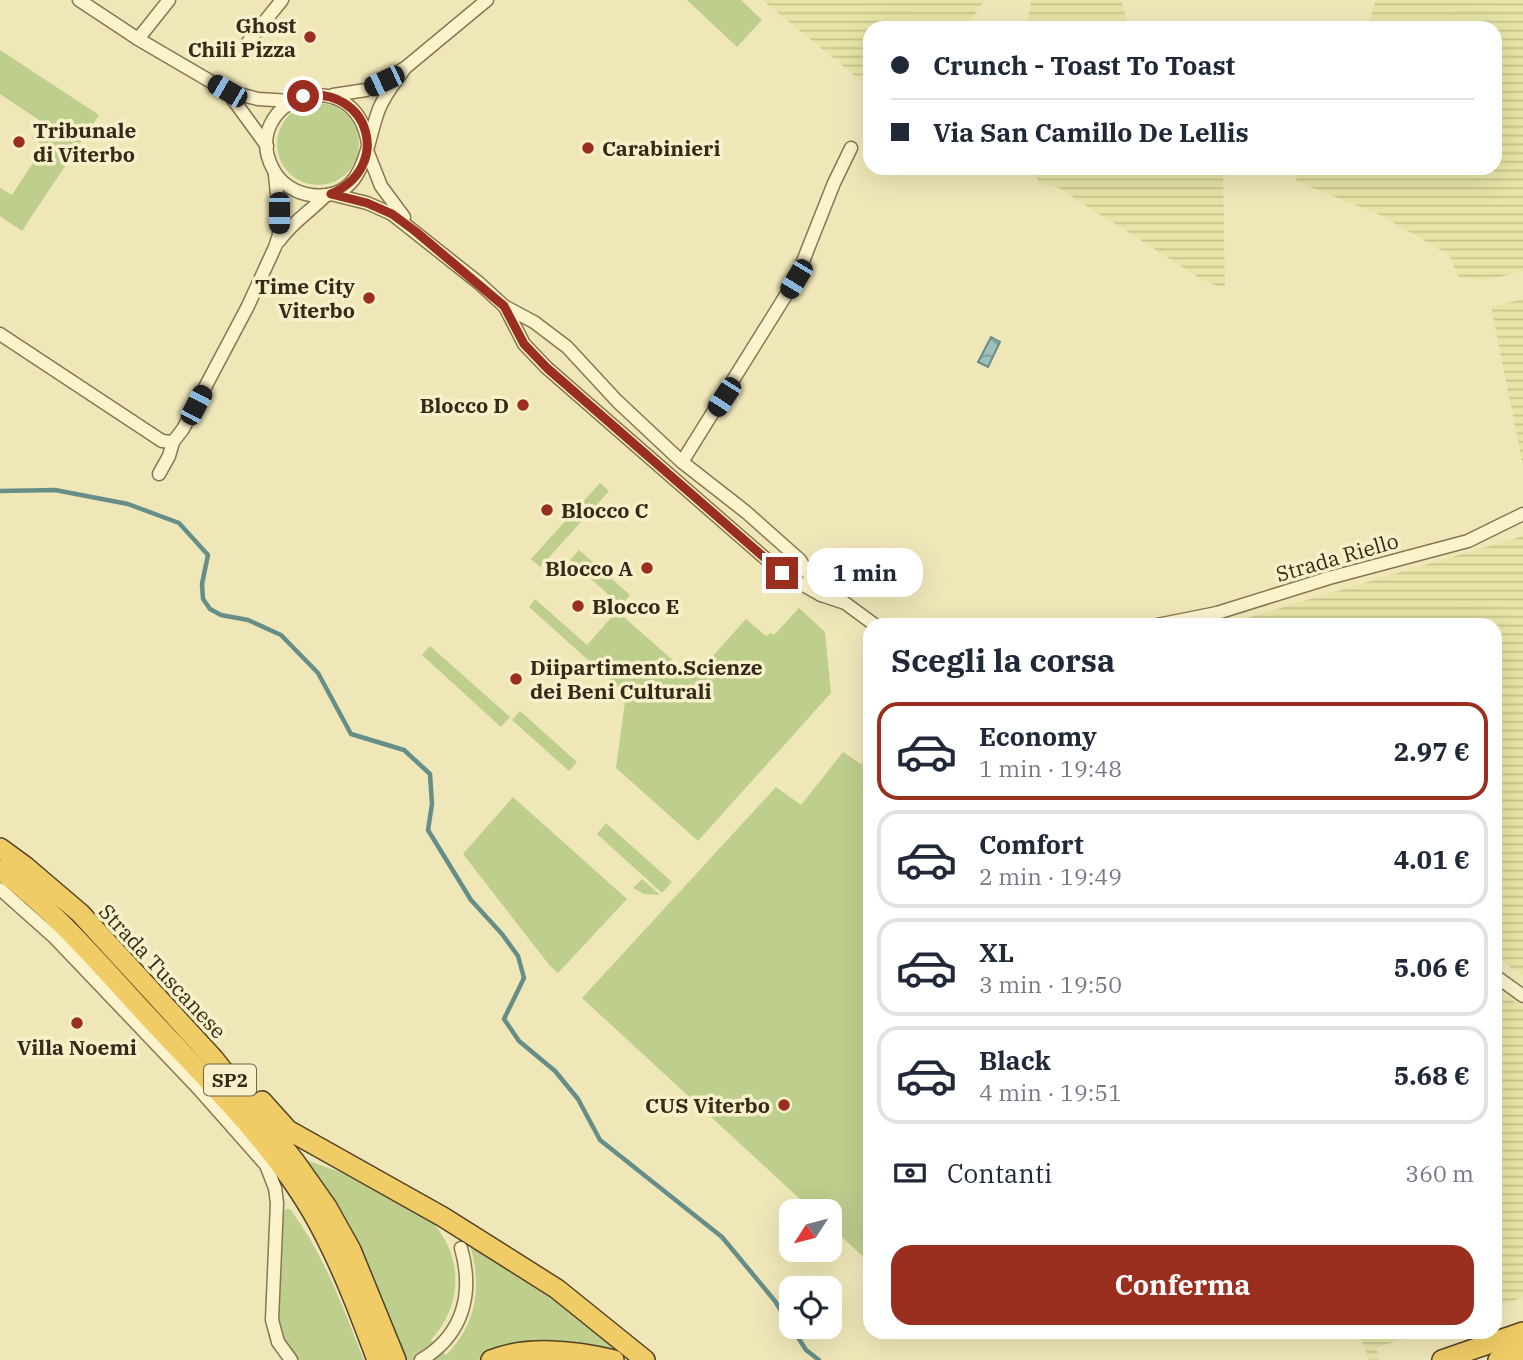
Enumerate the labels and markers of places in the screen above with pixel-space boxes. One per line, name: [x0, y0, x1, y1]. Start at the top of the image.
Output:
place label: Ghost Chili Pizza: [188, 11, 296, 63]
marker: Ghost Chili Pizza: [302, 29, 318, 45]
place label: Tribunale di Viterbo: [33, 116, 137, 168]
marker: Tribunale di Viterbo: [11, 134, 27, 150]
place label: Carabinieri: [602, 134, 720, 162]
marker: Carabinieri: [580, 140, 596, 156]
place label: Time City Viterbo: [255, 272, 355, 324]
marker: Time City Viterbo: [361, 290, 377, 306]
place label: Blocco D: [420, 391, 509, 419]
marker: Blocco D: [515, 397, 531, 413]
place label: Blocco C: [561, 496, 648, 524]
marker: Blocco C: [539, 502, 555, 518]
place label: Blocco A: [545, 554, 633, 582]
marker: Blocco A: [639, 560, 655, 576]
place label: Blocco E: [592, 592, 679, 620]
marker: Blocco E: [570, 598, 586, 614]
place label: Diipartimento.Scienze dei Beni Culturali: [530, 653, 763, 705]
marker: Diipartimento.Scienze dei Beni Culturali: [508, 671, 524, 687]
marker: Villa Noemi: [69, 1015, 85, 1031]
place label: Villa Noemi: [17, 1033, 137, 1061]
place label: CUS Viterbo: [645, 1091, 770, 1119]
marker: CUS Viterbo: [776, 1097, 792, 1113]

